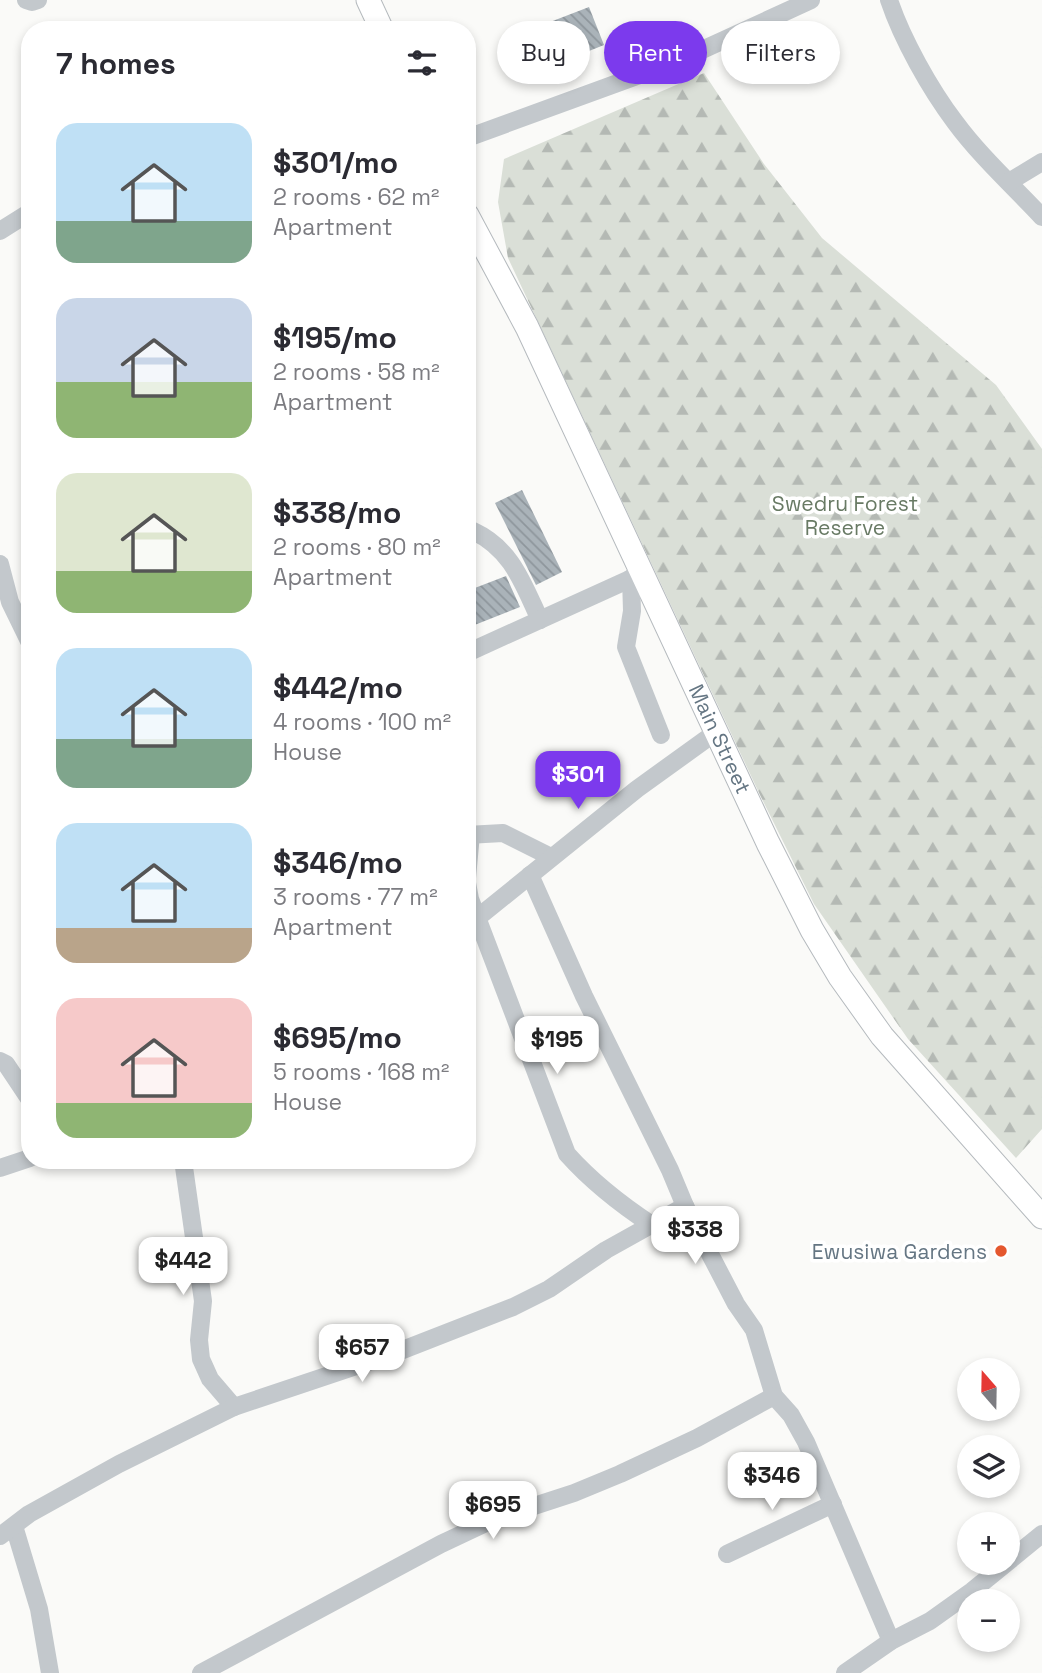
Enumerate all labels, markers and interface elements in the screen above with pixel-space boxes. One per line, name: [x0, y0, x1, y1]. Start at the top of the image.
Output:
chip: Buy: [497, 21, 590, 84]
chip: Rent: [604, 21, 707, 84]
chip: Filters: [721, 21, 840, 84]
text: 7 homes: [56, 44, 176, 83]
icon: filters: [403, 44, 441, 82]
text: $301/mo: [273, 143, 398, 182]
icon: home: [112, 151, 196, 235]
text: 2 rooms · 62 m²: [273, 182, 439, 212]
text: Apartment: [273, 212, 393, 242]
text: $195/mo: [273, 318, 397, 357]
icon: home: [112, 326, 196, 410]
text: 2 rooms · 58 m²: [273, 357, 440, 387]
text: Apartment: [273, 387, 393, 417]
park label: Swedru Forest Reserve: [772, 490, 918, 541]
text: $338/mo: [273, 493, 401, 532]
icon: home: [112, 501, 196, 585]
text: 2 rooms · 80 m²: [273, 532, 441, 562]
text: Apartment: [273, 562, 393, 592]
text: $442/mo: [273, 668, 403, 707]
icon: home: [112, 676, 196, 760]
street label: Main Street: [683, 680, 757, 798]
text: 4 rooms · 100 m²: [273, 707, 451, 737]
text: House: [273, 737, 342, 767]
pin: $301: [537, 752, 619, 811]
text: $301: [551, 759, 605, 789]
text: $346/mo: [273, 843, 403, 882]
icon: home: [112, 851, 196, 935]
text: 3 rooms · 77 m²: [273, 882, 438, 912]
text: Apartment: [273, 912, 393, 942]
pin: $195: [516, 1016, 598, 1076]
text: $695/mo: [273, 1018, 402, 1057]
text: $195: [531, 1024, 583, 1054]
icon: home: [112, 1026, 196, 1110]
text: 5 rooms · 168 m²: [273, 1057, 450, 1087]
text: House: [273, 1087, 342, 1117]
pin: $338: [654, 1206, 736, 1266]
text: $338: [667, 1214, 723, 1244]
pin: $442: [142, 1238, 224, 1297]
place label: Ewusiwa Gardens: [812, 1238, 987, 1265]
marker: Ewusiwa Gardens: [993, 1243, 1009, 1259]
text: $442: [155, 1245, 211, 1275]
pin: $657: [321, 1324, 403, 1384]
text: $657: [335, 1332, 389, 1362]
north arrow: [957, 1358, 1020, 1421]
map controls: [957, 1358, 1020, 1652]
button: layers: [957, 1435, 1020, 1498]
pin: $346: [731, 1452, 813, 1512]
text: $346: [744, 1460, 800, 1490]
pin: $695: [452, 1482, 534, 1541]
text: $695: [465, 1489, 521, 1519]
button: +: [957, 1512, 1020, 1575]
button: −: [957, 1589, 1020, 1652]

